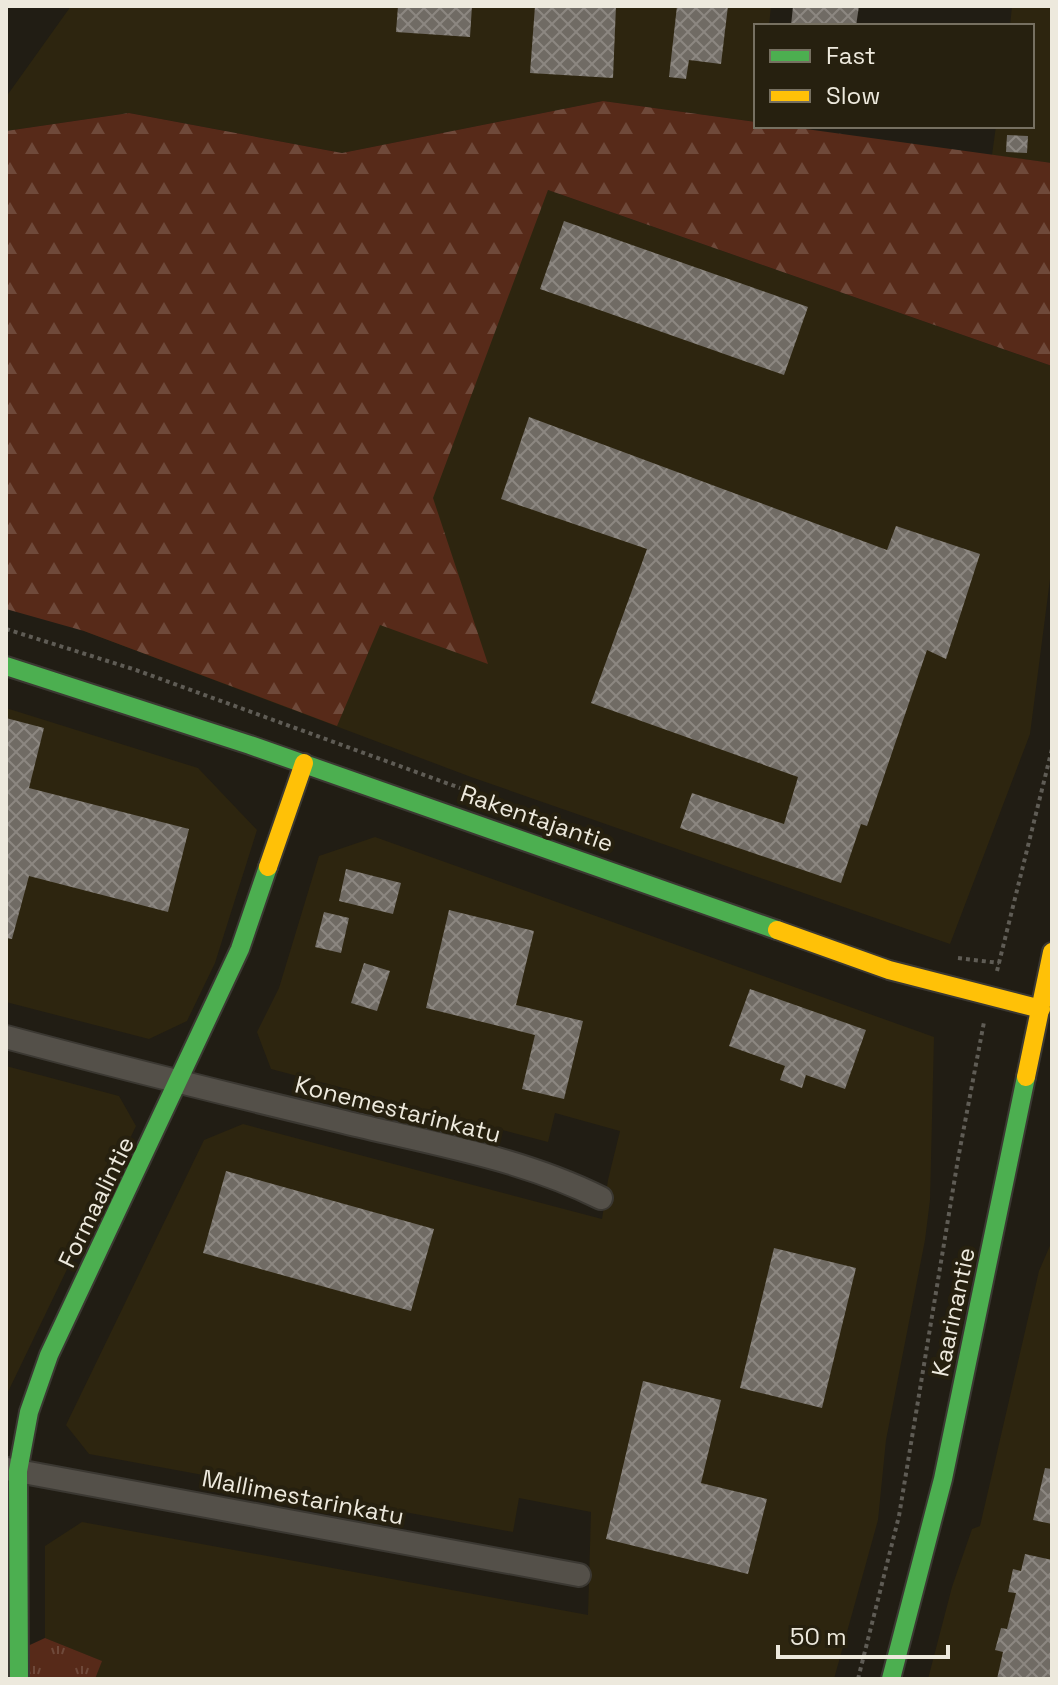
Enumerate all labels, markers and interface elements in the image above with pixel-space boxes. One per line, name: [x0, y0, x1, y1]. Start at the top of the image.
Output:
legend: [754, 24, 1034, 128]
text: Fast: [826, 40, 876, 71]
text: Slow: [826, 80, 880, 111]
street label: Rakentajantie: [456, 777, 618, 859]
street label: Konemestarinkatu: [292, 1068, 504, 1150]
street label: Formaalintie: [51, 1131, 141, 1273]
street label: Kaarinantie: [924, 1245, 982, 1379]
street label: Mallimestarinkatu: [199, 1462, 407, 1532]
scale bar: [778, 1609, 948, 1659]
text: 50 m: [790, 1621, 847, 1652]

